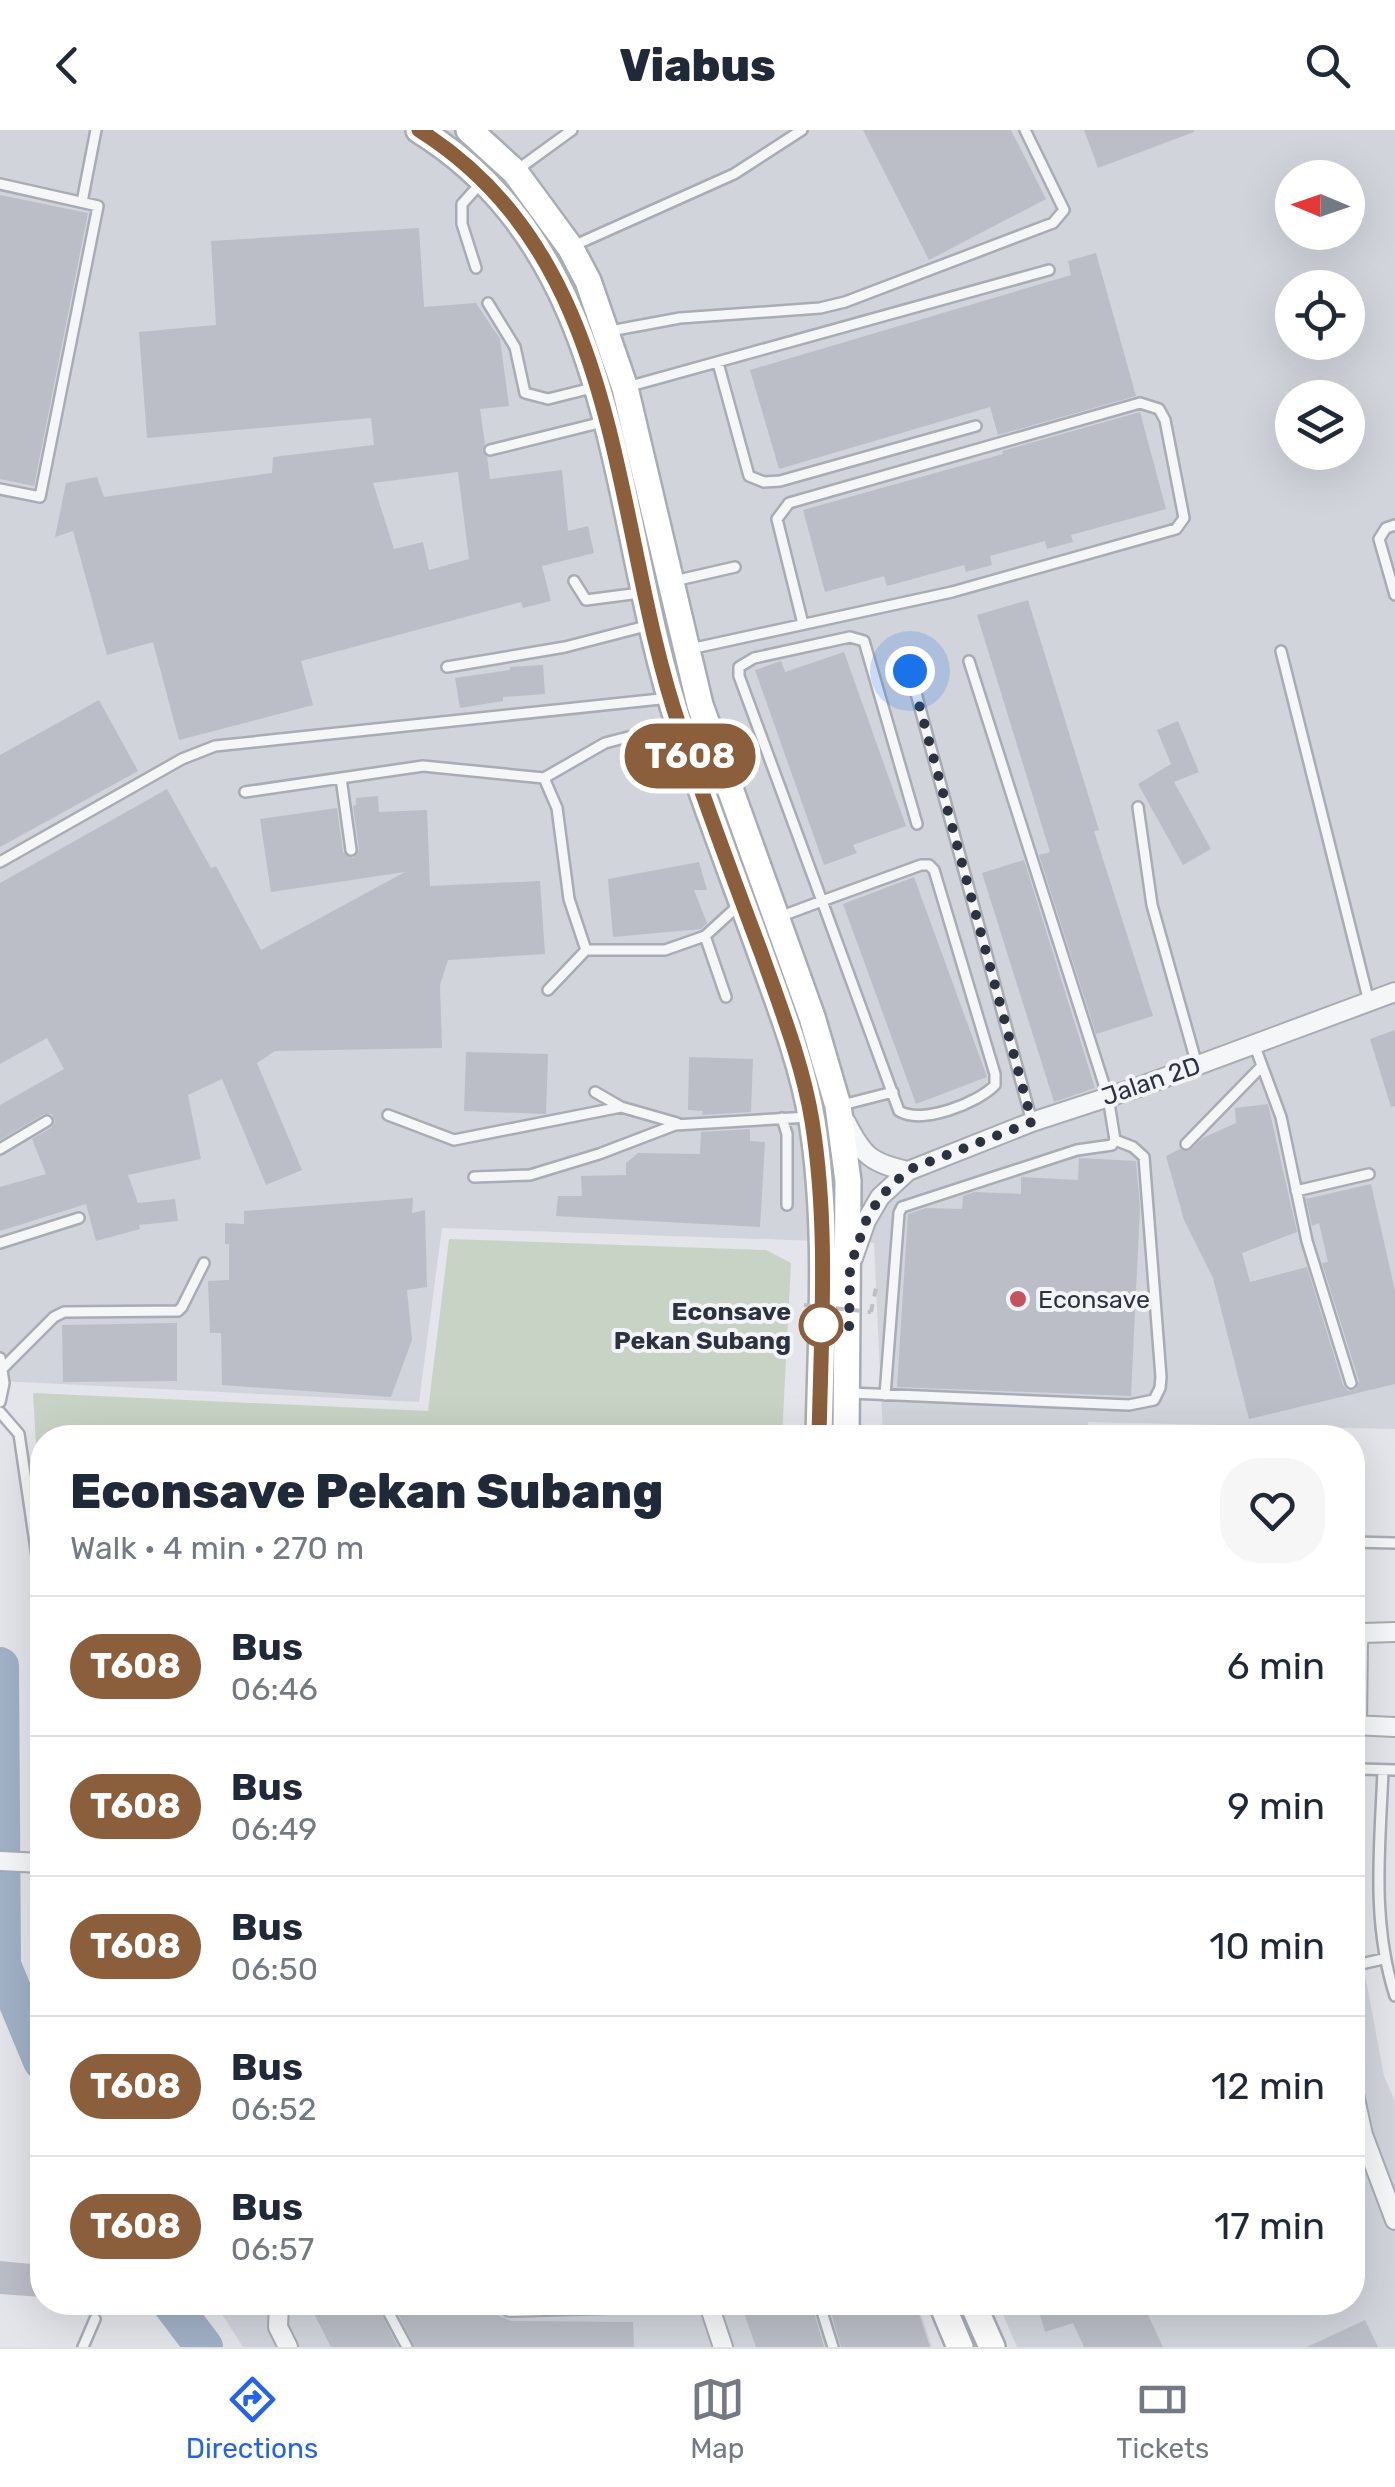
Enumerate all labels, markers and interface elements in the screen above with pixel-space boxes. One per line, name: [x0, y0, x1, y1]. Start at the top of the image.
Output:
icon: back: [40, 38, 95, 93]
icon: search: [1300, 38, 1355, 93]
text: Viabus: [619, 39, 776, 92]
north arrow: [1275, 160, 1365, 250]
map controls: [1275, 160, 1365, 470]
button: locate: [1275, 270, 1365, 360]
button: layers: [1275, 380, 1365, 470]
your location: [885, 646, 935, 696]
line badge: T608: [620, 724, 760, 788]
text: T608: [645, 735, 735, 777]
street label: Jalan 2D: [1098, 1051, 1204, 1111]
place label: Econsave: [1038, 1285, 1150, 1314]
marker: Econsave: [1007, 1288, 1029, 1310]
place label: Econsave Pekan Subang: [614, 1297, 791, 1355]
marker: Econsave Pekan Subang: [800, 1304, 842, 1346]
button: heart: [1220, 1458, 1325, 1563]
text: Econsave Pekan Subang: [70, 1463, 663, 1520]
text: Walk · 4 min · 270 m: [70, 1529, 364, 1567]
text: Bus: [231, 1624, 303, 1670]
text: 6 min: [1227, 1643, 1325, 1689]
text: T608: [90, 1645, 181, 1687]
text: 06:46: [231, 1670, 318, 1708]
text: Bus: [231, 1764, 303, 1810]
text: 9 min: [1227, 1783, 1325, 1829]
text: T608: [90, 1785, 181, 1827]
text: 06:49: [231, 1810, 317, 1848]
text: Bus: [231, 1904, 303, 1950]
text: 10 min: [1209, 1923, 1325, 1969]
text: T608: [90, 1925, 181, 1967]
text: 06:50: [231, 1950, 318, 1988]
text: Bus: [231, 2044, 303, 2090]
text: 12 min: [1211, 2063, 1325, 2109]
text: T608: [90, 2065, 181, 2107]
text: 06:52: [231, 2090, 316, 2128]
text: Bus: [231, 2184, 303, 2230]
text: 17 min: [1214, 2203, 1325, 2249]
text: T608: [90, 2205, 181, 2247]
text: 06:57: [231, 2230, 314, 2268]
tab: Directions: [186, 2372, 318, 2465]
tab: Map: [690, 2372, 745, 2465]
tab: Tickets: [1116, 2372, 1209, 2465]

